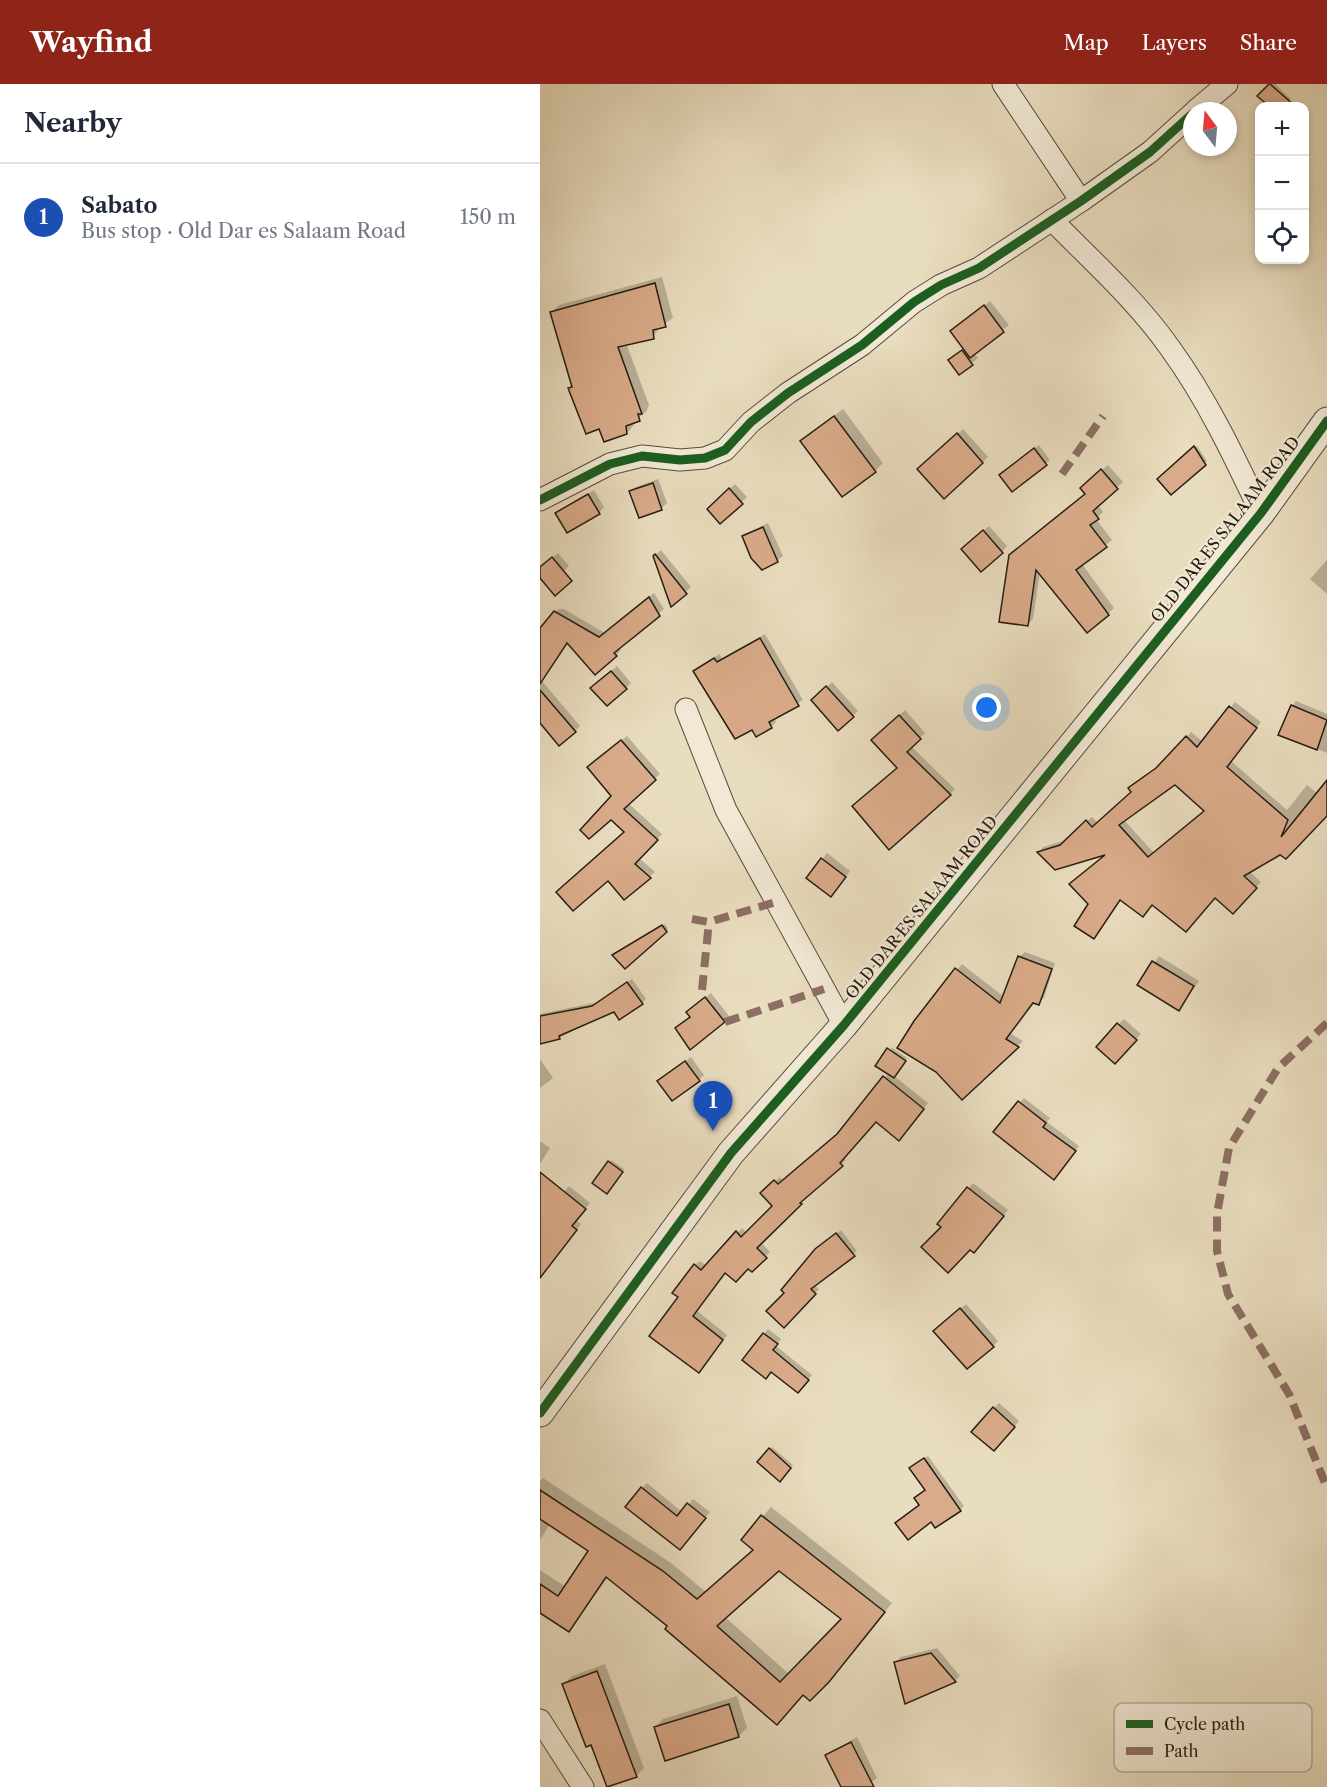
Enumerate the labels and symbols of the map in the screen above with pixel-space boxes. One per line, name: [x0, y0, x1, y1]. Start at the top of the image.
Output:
north arrow: [1183, 102, 1237, 156]
street label: OLD DAR ES SALAAM ROAD: [1146, 432, 1304, 626]
your location: [972, 693, 1001, 722]
street label: OLD DAR ES SALAAM ROAD: [841, 811, 1001, 1003]
pin: 1: [694, 1082, 732, 1131]
legend: [1114, 1703, 1312, 1772]
text: Cycle path: [1164, 1714, 1245, 1734]
text: Path: [1164, 1741, 1198, 1761]

